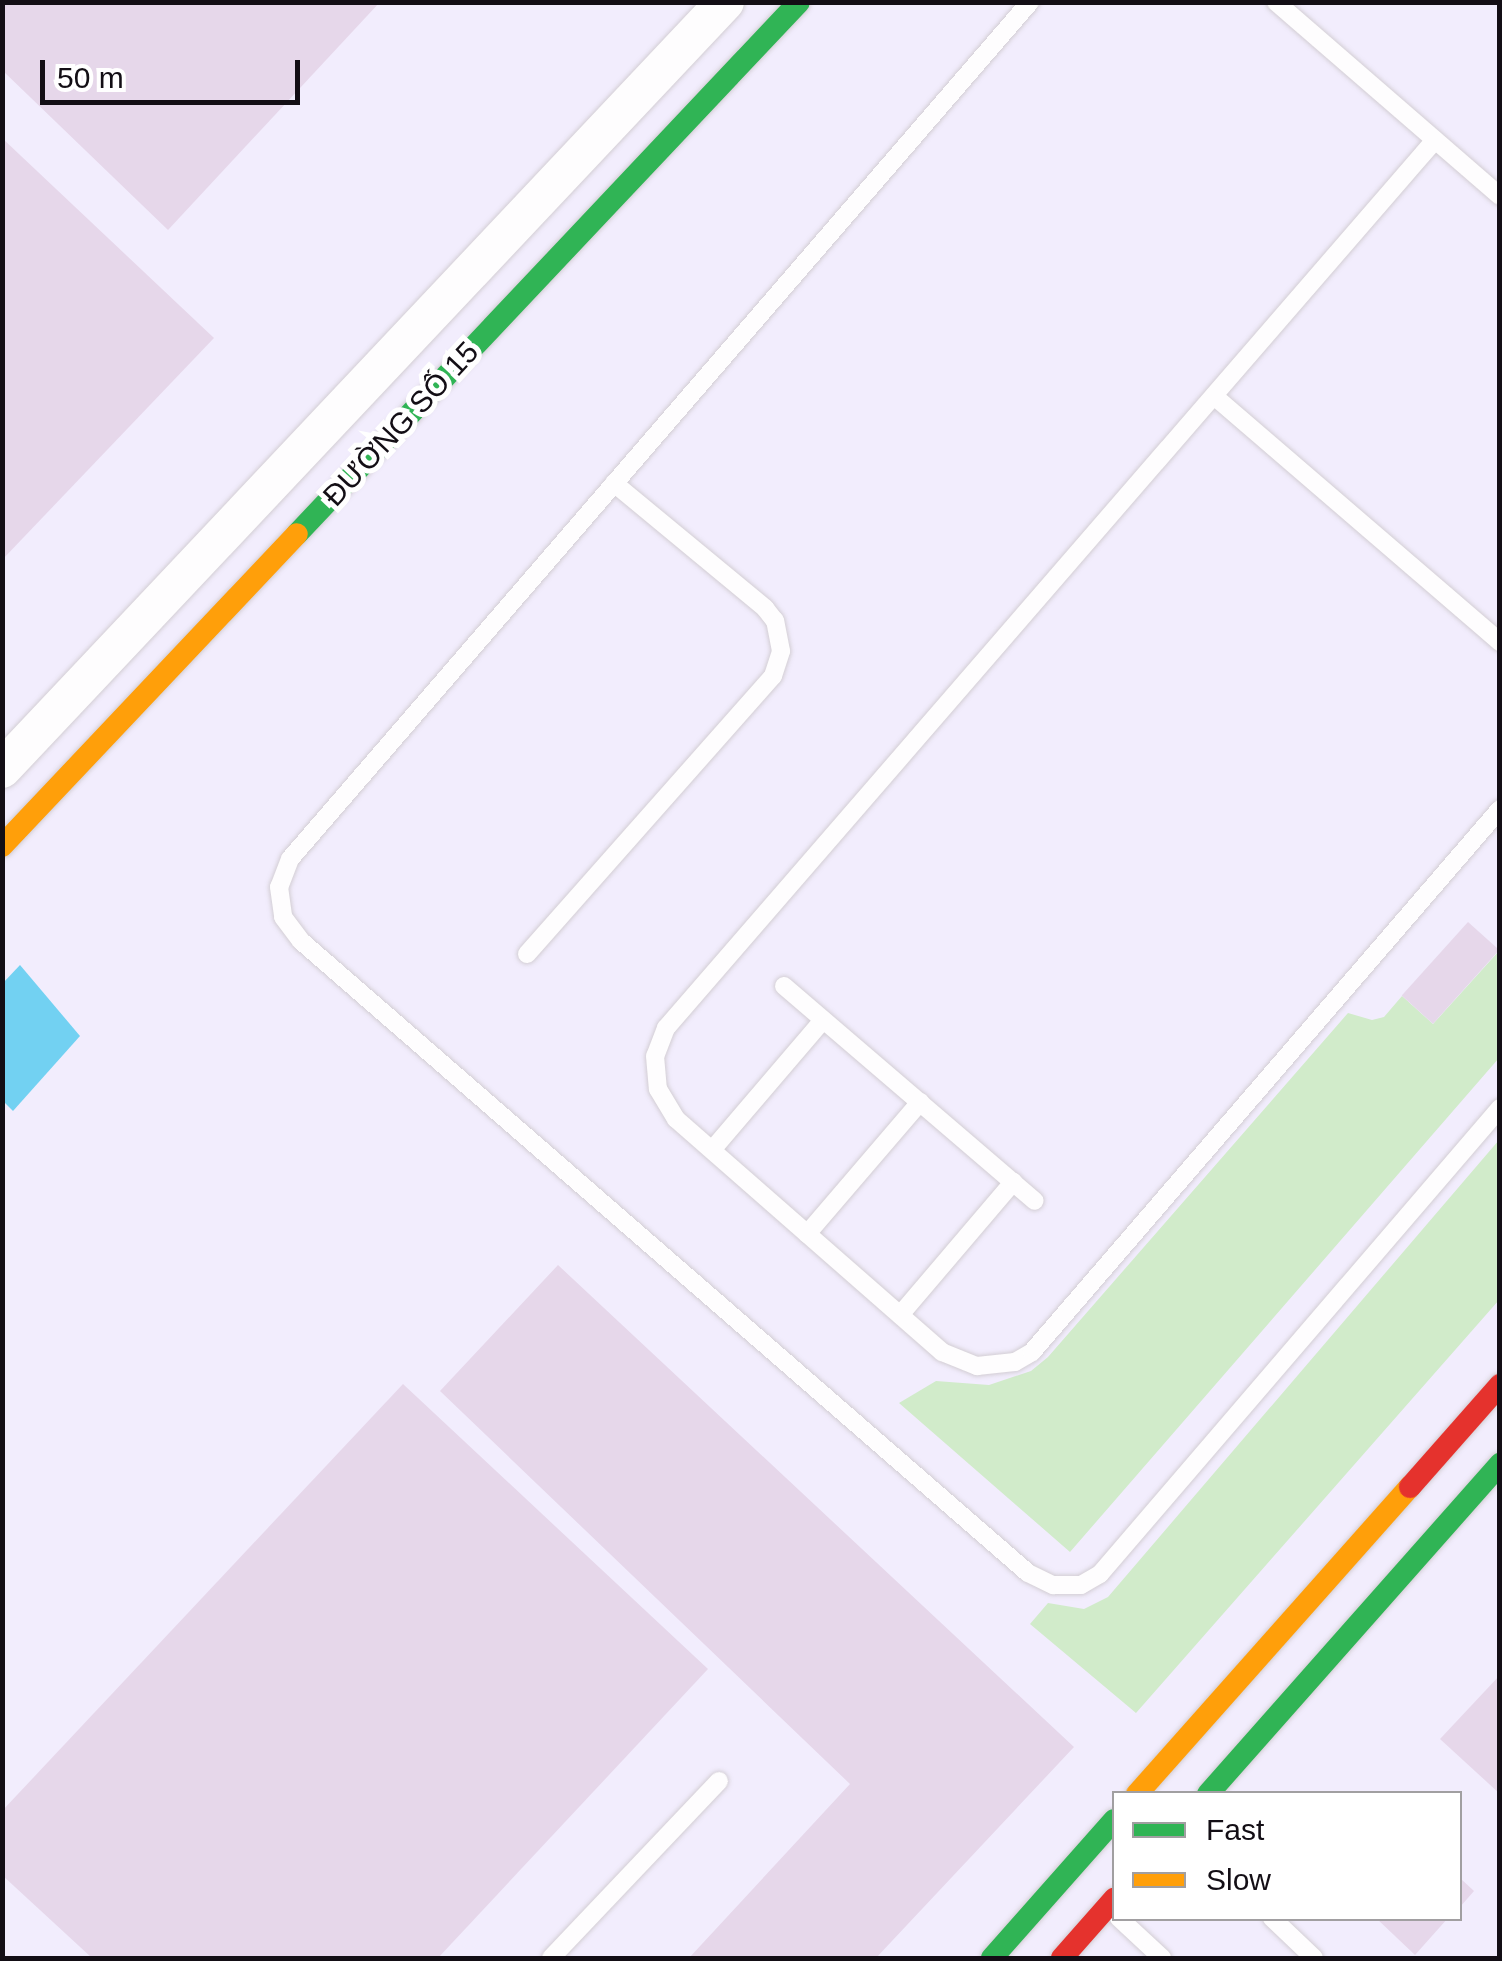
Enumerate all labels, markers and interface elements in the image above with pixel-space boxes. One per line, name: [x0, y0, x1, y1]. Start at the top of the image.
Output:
scale bar: [45, 40, 305, 102]
text: 50 m: [57, 61, 124, 94]
street label: ĐƯỜNG SỐ 15: [316, 334, 486, 514]
legend: [1112, 1791, 1462, 1921]
text: Fast: [1206, 1813, 1264, 1846]
text: Slow: [1206, 1863, 1271, 1896]

